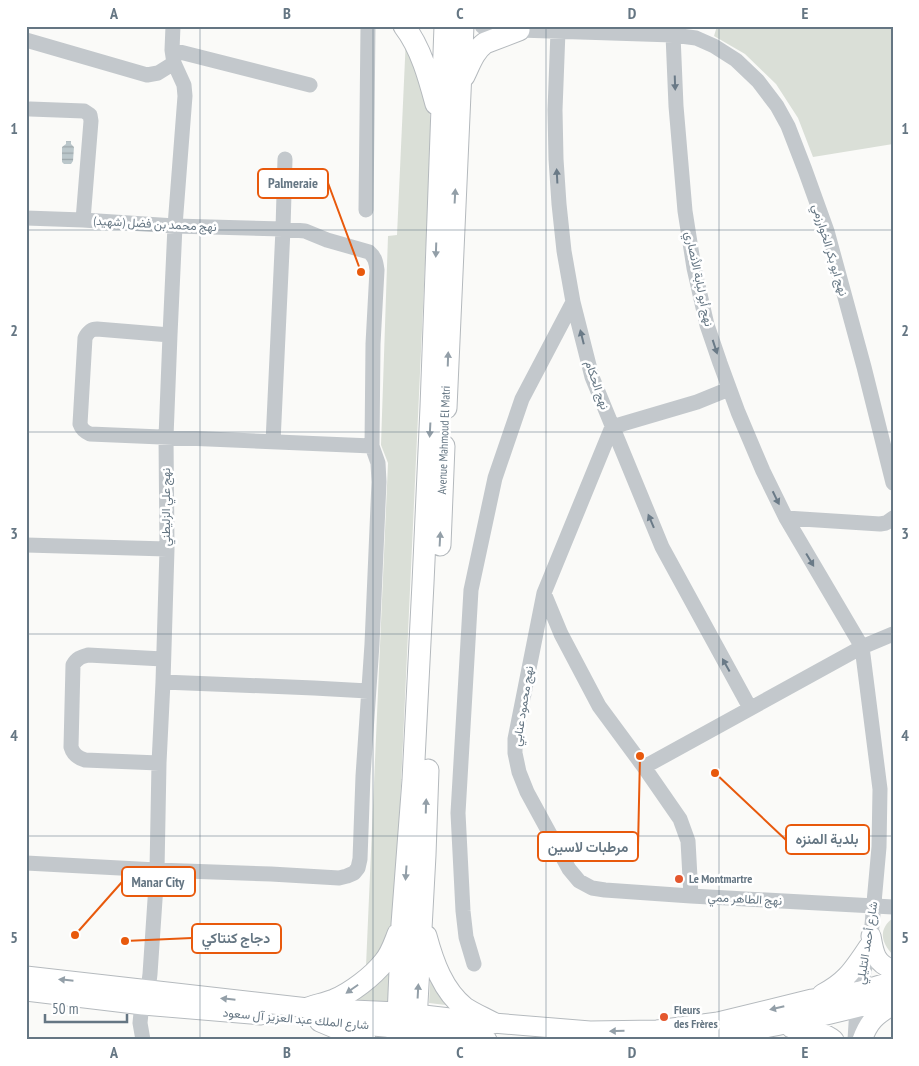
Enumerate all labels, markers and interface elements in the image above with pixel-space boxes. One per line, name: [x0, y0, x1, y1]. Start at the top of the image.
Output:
text: A: [109, 3, 119, 23]
text: B: [283, 3, 291, 23]
text: C: [456, 3, 464, 23]
text: D: [628, 3, 637, 23]
text: E: [802, 3, 809, 23]
one-way arrow: [671, 76, 679, 92]
text: 1: [10, 118, 18, 138]
text: 1: [901, 118, 909, 138]
one-way arrow: [553, 168, 561, 184]
callout: Palmeraie: [258, 169, 328, 198]
text: Palmeraie: [268, 174, 318, 192]
one-way arrow: [451, 188, 459, 204]
street label: نهج ابو بكر الخوارزمي: [807, 202, 852, 298]
street label: نهج محمد بن فضل (شهيد): [93, 213, 217, 236]
street label: نهج أبو لبابة الأنصاري: [679, 230, 717, 328]
one-way arrow: [432, 242, 440, 258]
text: 2: [10, 320, 18, 340]
text: 2: [901, 320, 909, 340]
one-way arrow: [578, 329, 586, 344]
one-way arrow: [711, 340, 719, 355]
one-way arrow: [444, 351, 452, 367]
street label: نهج الحكام: [580, 358, 613, 412]
street label: Avenue Mahmoud El Matri: [434, 385, 453, 495]
one-way arrow: [426, 422, 434, 438]
street label: نهج علي الزليطني: [158, 468, 176, 546]
one-way arrow: [772, 490, 780, 505]
one-way arrow: [647, 514, 655, 528]
text: 3: [10, 523, 18, 543]
text: 3: [901, 523, 909, 543]
one-way arrow: [436, 530, 444, 546]
one-way arrow: [806, 553, 815, 566]
one-way arrow: [722, 658, 731, 672]
street label: نهج محمود عنابي: [509, 665, 539, 748]
text: 4: [10, 725, 18, 745]
text: 4: [901, 725, 909, 745]
one-way arrow: [423, 798, 431, 814]
callout: بلدية المنزه: [786, 825, 869, 854]
text: بلدية المنزه: [796, 830, 858, 848]
callout: مرطبات لاسين: [538, 832, 638, 861]
text: مرطبات لاسين: [548, 838, 629, 856]
one-way arrow: [402, 865, 410, 881]
callout: Manar City: [122, 867, 195, 896]
place label: Le Montmartre: [689, 871, 752, 886]
text: Manar City: [132, 873, 185, 891]
marker: Le Montmartre: [673, 873, 685, 885]
street label: نهج الطاهر ممي: [707, 889, 783, 911]
street label: شارع أحمد التليلي: [853, 900, 883, 986]
callout: دجاج كنتاكي: [192, 924, 281, 953]
text: 5: [10, 927, 18, 947]
text: 5: [901, 927, 909, 947]
text: دجاج كنتاكي: [202, 929, 270, 950]
one-way arrow: [58, 976, 74, 984]
one-way arrow: [414, 983, 422, 999]
one-way arrow: [345, 984, 359, 994]
scale bar: [45, 991, 128, 1023]
one-way arrow: [220, 995, 236, 1003]
text: 50 m: [52, 999, 78, 1018]
place label: Fleurs des Frères: [674, 1002, 718, 1031]
one-way arrow: [770, 1004, 785, 1012]
street label: شارع الملك عبد العزيز آل سعود: [222, 1005, 370, 1034]
marker: Fleurs des Frères: [658, 1011, 670, 1023]
one-way arrow: [609, 1027, 625, 1035]
text: A: [109, 1042, 119, 1062]
text: B: [283, 1042, 291, 1062]
text: C: [456, 1042, 464, 1062]
text: D: [628, 1042, 637, 1062]
text: E: [802, 1042, 809, 1062]

